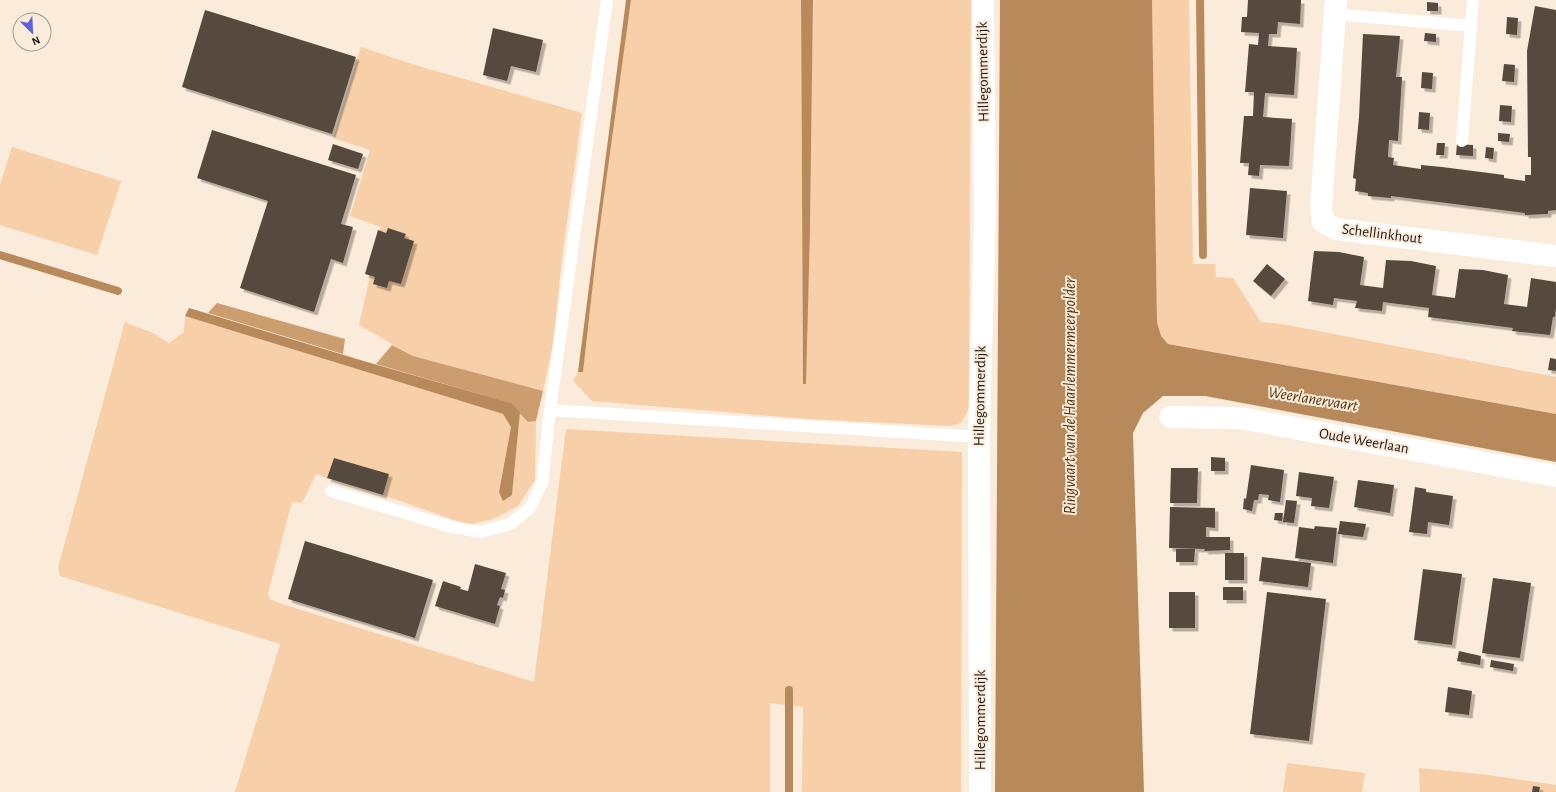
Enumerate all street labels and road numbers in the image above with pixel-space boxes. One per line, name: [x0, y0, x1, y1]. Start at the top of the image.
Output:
street label: Hillegommerdijk: [975, 22, 991, 122]
street label: Schellinkhout: [1341, 222, 1423, 246]
street label: Hillegommerdijk: [972, 346, 988, 446]
street label: Oude Weerlaan: [1318, 426, 1410, 456]
street label: Hillegommerdijk: [973, 670, 988, 770]

